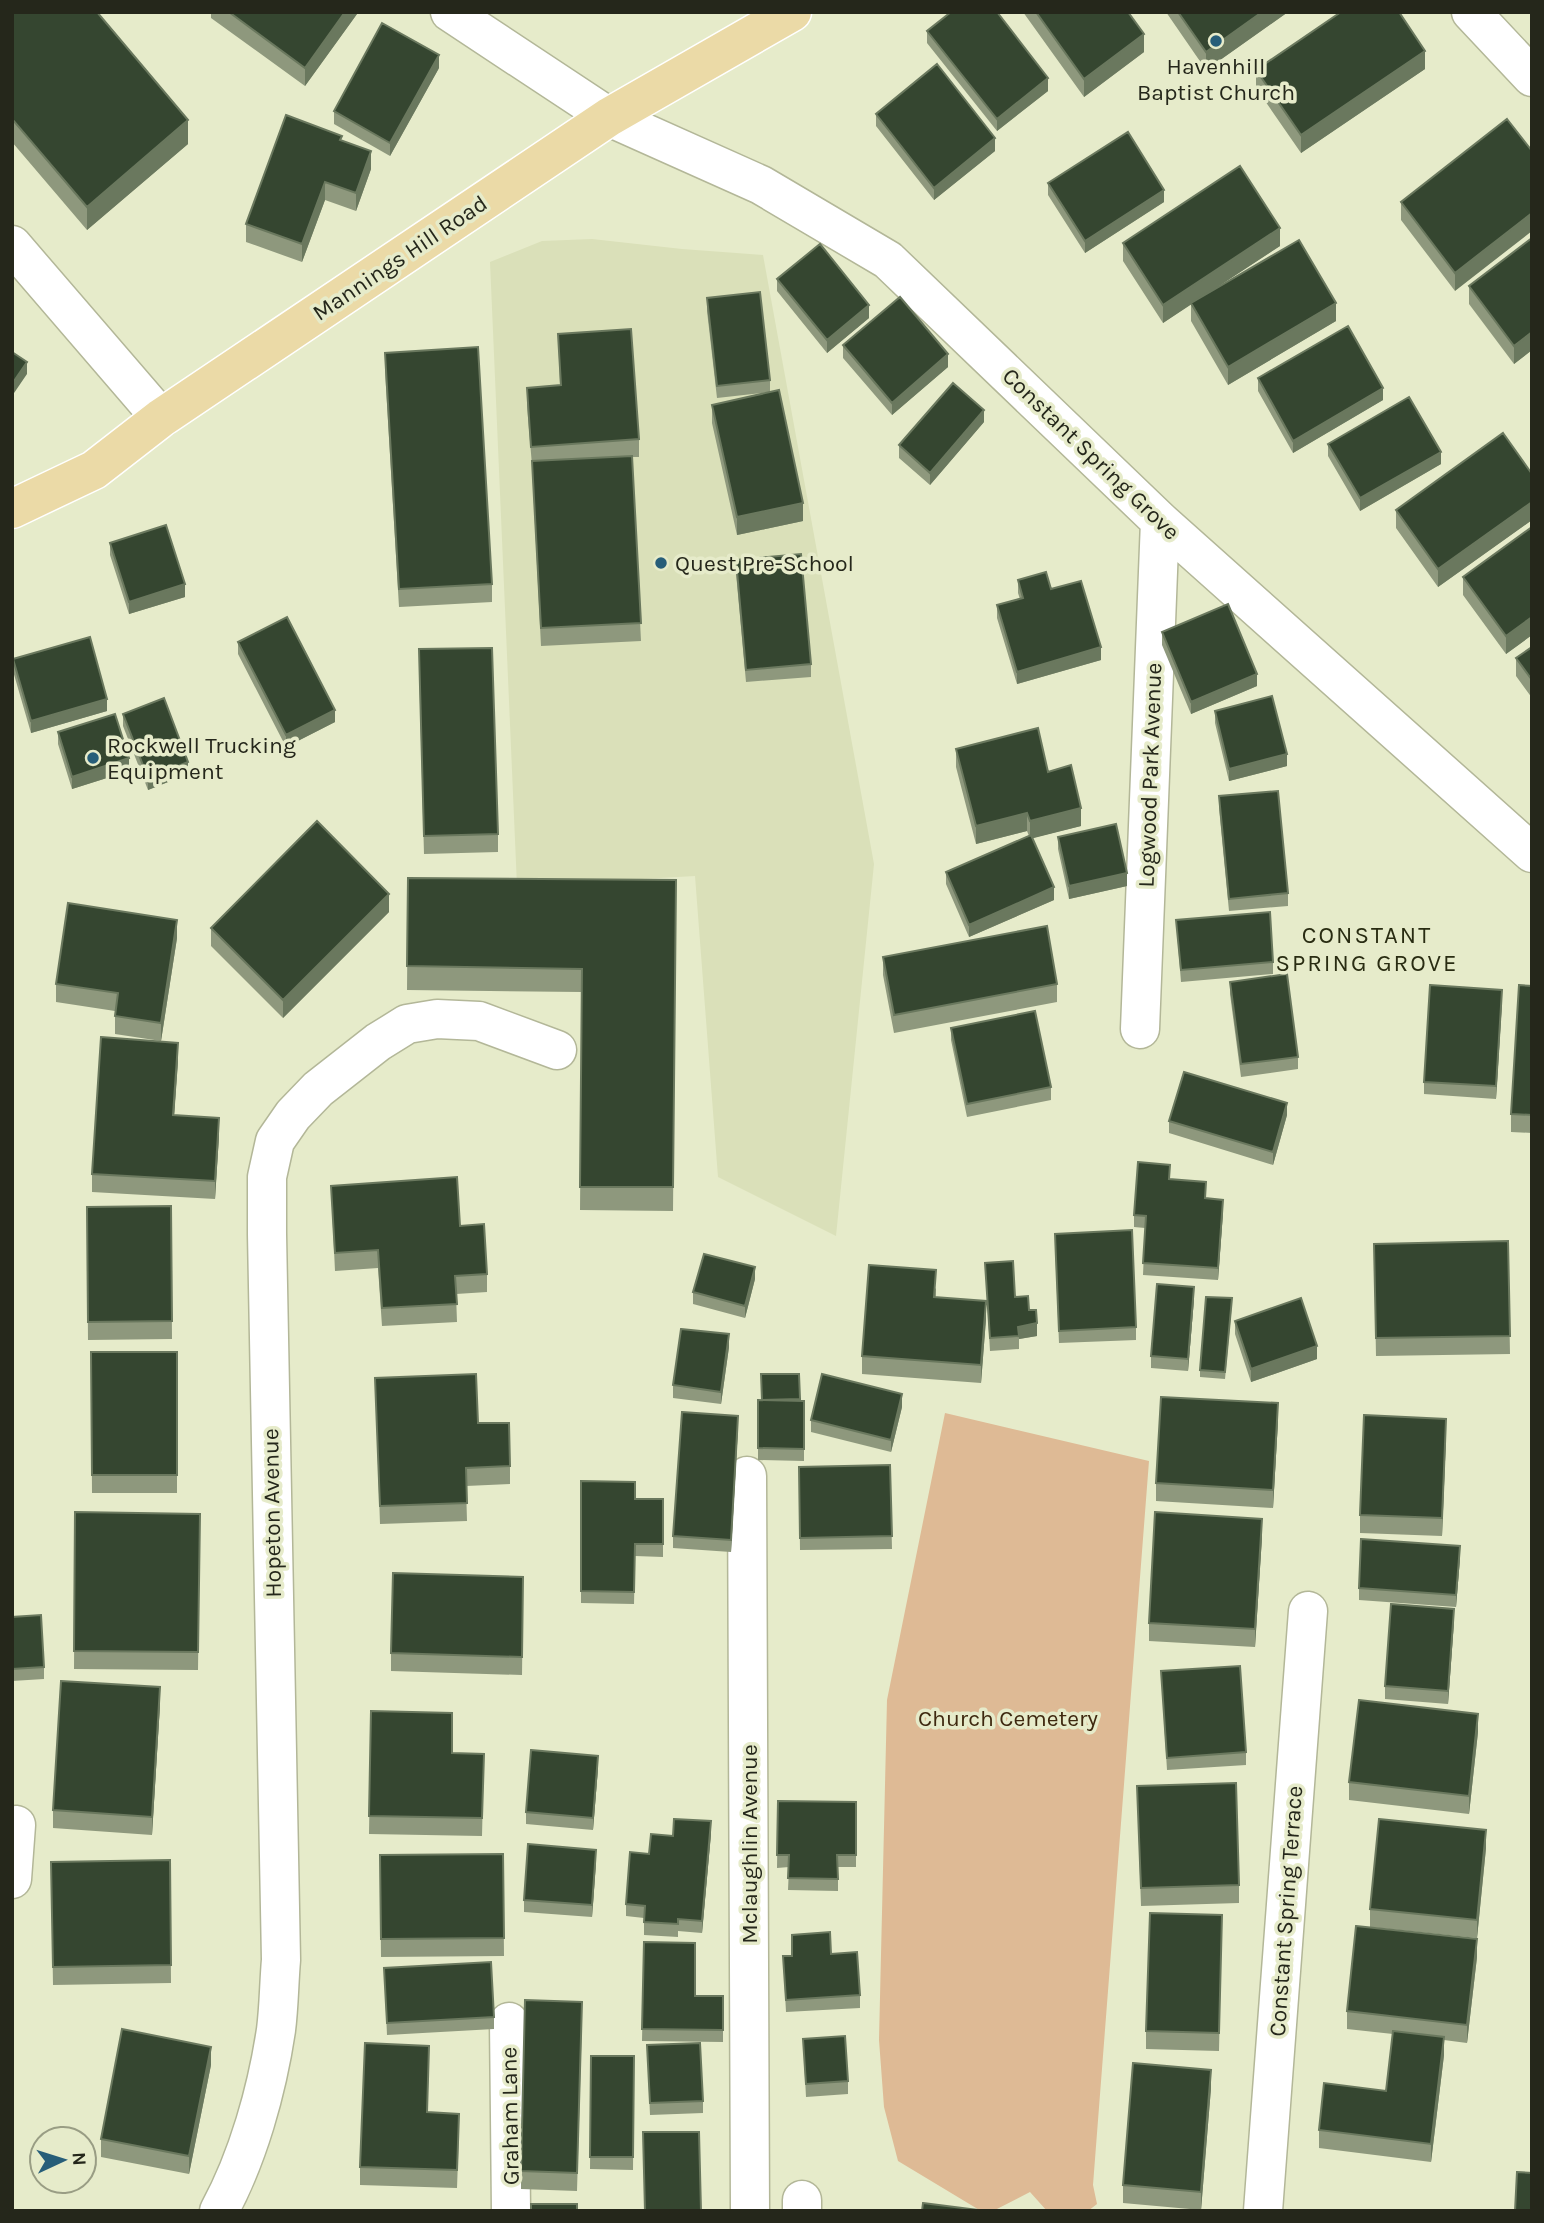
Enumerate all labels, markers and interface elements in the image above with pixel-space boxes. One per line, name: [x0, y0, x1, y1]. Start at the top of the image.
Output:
marker: Havenhill Baptist Church: [1208, 33, 1224, 49]
place label: Havenhill Baptist Church: [1137, 53, 1295, 106]
street label: Mannings Hill Road: [308, 190, 492, 326]
street label: Constant Spring Grove: [997, 362, 1185, 546]
place label: Quest Pre-School: [675, 550, 854, 577]
marker: Quest Pre-School: [653, 555, 669, 571]
street label: Logwood Park Avenue: [1133, 662, 1167, 888]
place label: Rockwell Trucking Equipment: [107, 732, 296, 785]
marker: Rockwell Trucking Equipment: [85, 750, 101, 766]
district label: CONSTANT SPRING GROVE: [1275, 921, 1459, 977]
street label: Hopeton Avenue: [257, 1428, 287, 1598]
park label: Church Cemetery: [918, 1705, 1098, 1732]
street label: Mclaughlin Avenue: [736, 1744, 763, 1944]
street label: Constant Spring Terrace: [1264, 1785, 1308, 2037]
street label: Graham Lane: [495, 2047, 525, 2185]
north arrow: [28, 2125, 98, 2195]
text: N: [68, 2151, 90, 2166]

